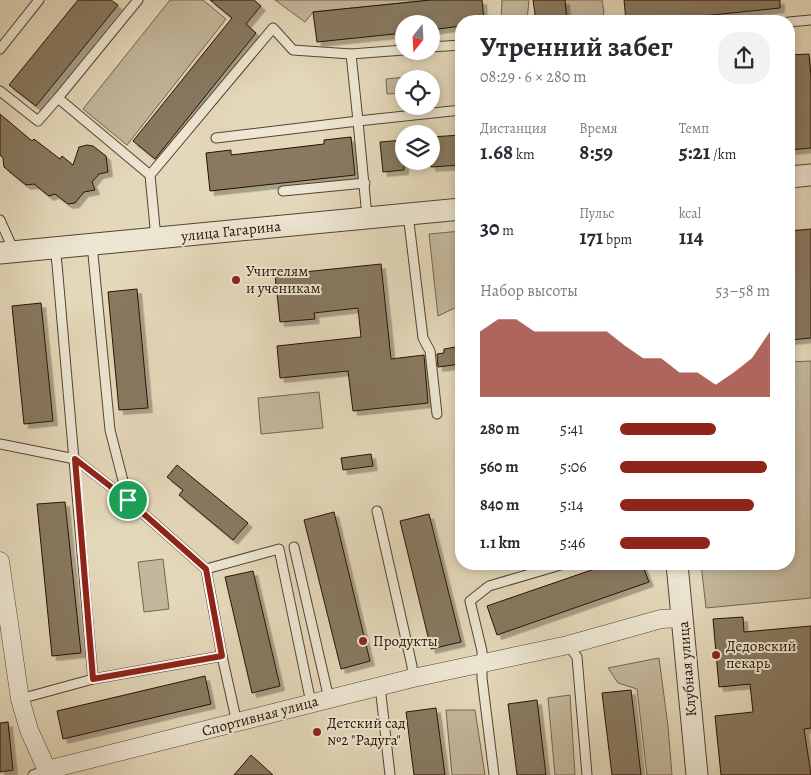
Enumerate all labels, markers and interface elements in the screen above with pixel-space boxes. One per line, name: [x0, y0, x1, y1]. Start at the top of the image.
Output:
north arrow: [395, 15, 440, 60]
map controls: [395, 15, 440, 170]
text: Утренний забег: [480, 28, 673, 66]
button: share: [718, 32, 770, 84]
text: 08:29 · 6 × 280 m: [480, 66, 587, 88]
button: locate: [395, 70, 440, 115]
text: Дистанция: [480, 119, 547, 138]
text: Время: [579, 119, 617, 138]
text: Темп: [679, 119, 709, 138]
button: layers: [395, 125, 440, 170]
text: 1.68: [480, 138, 513, 166]
text: 8:59: [579, 138, 613, 166]
text: 5:21: [679, 138, 710, 166]
text: km: [513, 145, 535, 164]
text: /km: [710, 145, 736, 164]
text: Пульс: [579, 204, 614, 223]
text: kcal: [679, 204, 701, 223]
text: 30: [480, 214, 500, 242]
street label: улица Гагарина: [179, 216, 282, 246]
text: m: [500, 221, 514, 240]
text: 171: [579, 223, 603, 251]
text: 114: [679, 223, 704, 251]
text: bpm: [603, 230, 632, 249]
place label: Учителям и ученикам: [246, 261, 321, 298]
marker: Учителям и ученикам: [230, 274, 242, 286]
text: Набор высоты: [480, 280, 578, 302]
text: 53–58 m: [716, 280, 770, 302]
text: 280 m: [480, 418, 520, 440]
text: 5:41: [560, 418, 583, 440]
text: 560 m: [480, 456, 519, 478]
text: 5:06: [560, 456, 587, 478]
pin: [107, 479, 149, 521]
icon: arrive: [114, 486, 142, 514]
text: 840 m: [480, 494, 519, 516]
text: 5:14: [560, 494, 583, 516]
text: 1.1 km: [480, 532, 520, 554]
text: 5:46: [560, 532, 585, 554]
street label: Клубная улица: [673, 620, 701, 718]
place label: Продукты: [373, 631, 438, 651]
marker: Продукты: [357, 635, 369, 647]
place label: Дедовский пекарь: [726, 636, 797, 673]
marker: Дедовский пекарь: [710, 649, 722, 661]
street label: Спортивная улица: [200, 691, 321, 741]
place label: Детский сад №2 "Радуга": [327, 713, 406, 750]
marker: Детский сад №2 "Радуга": [311, 726, 323, 738]

